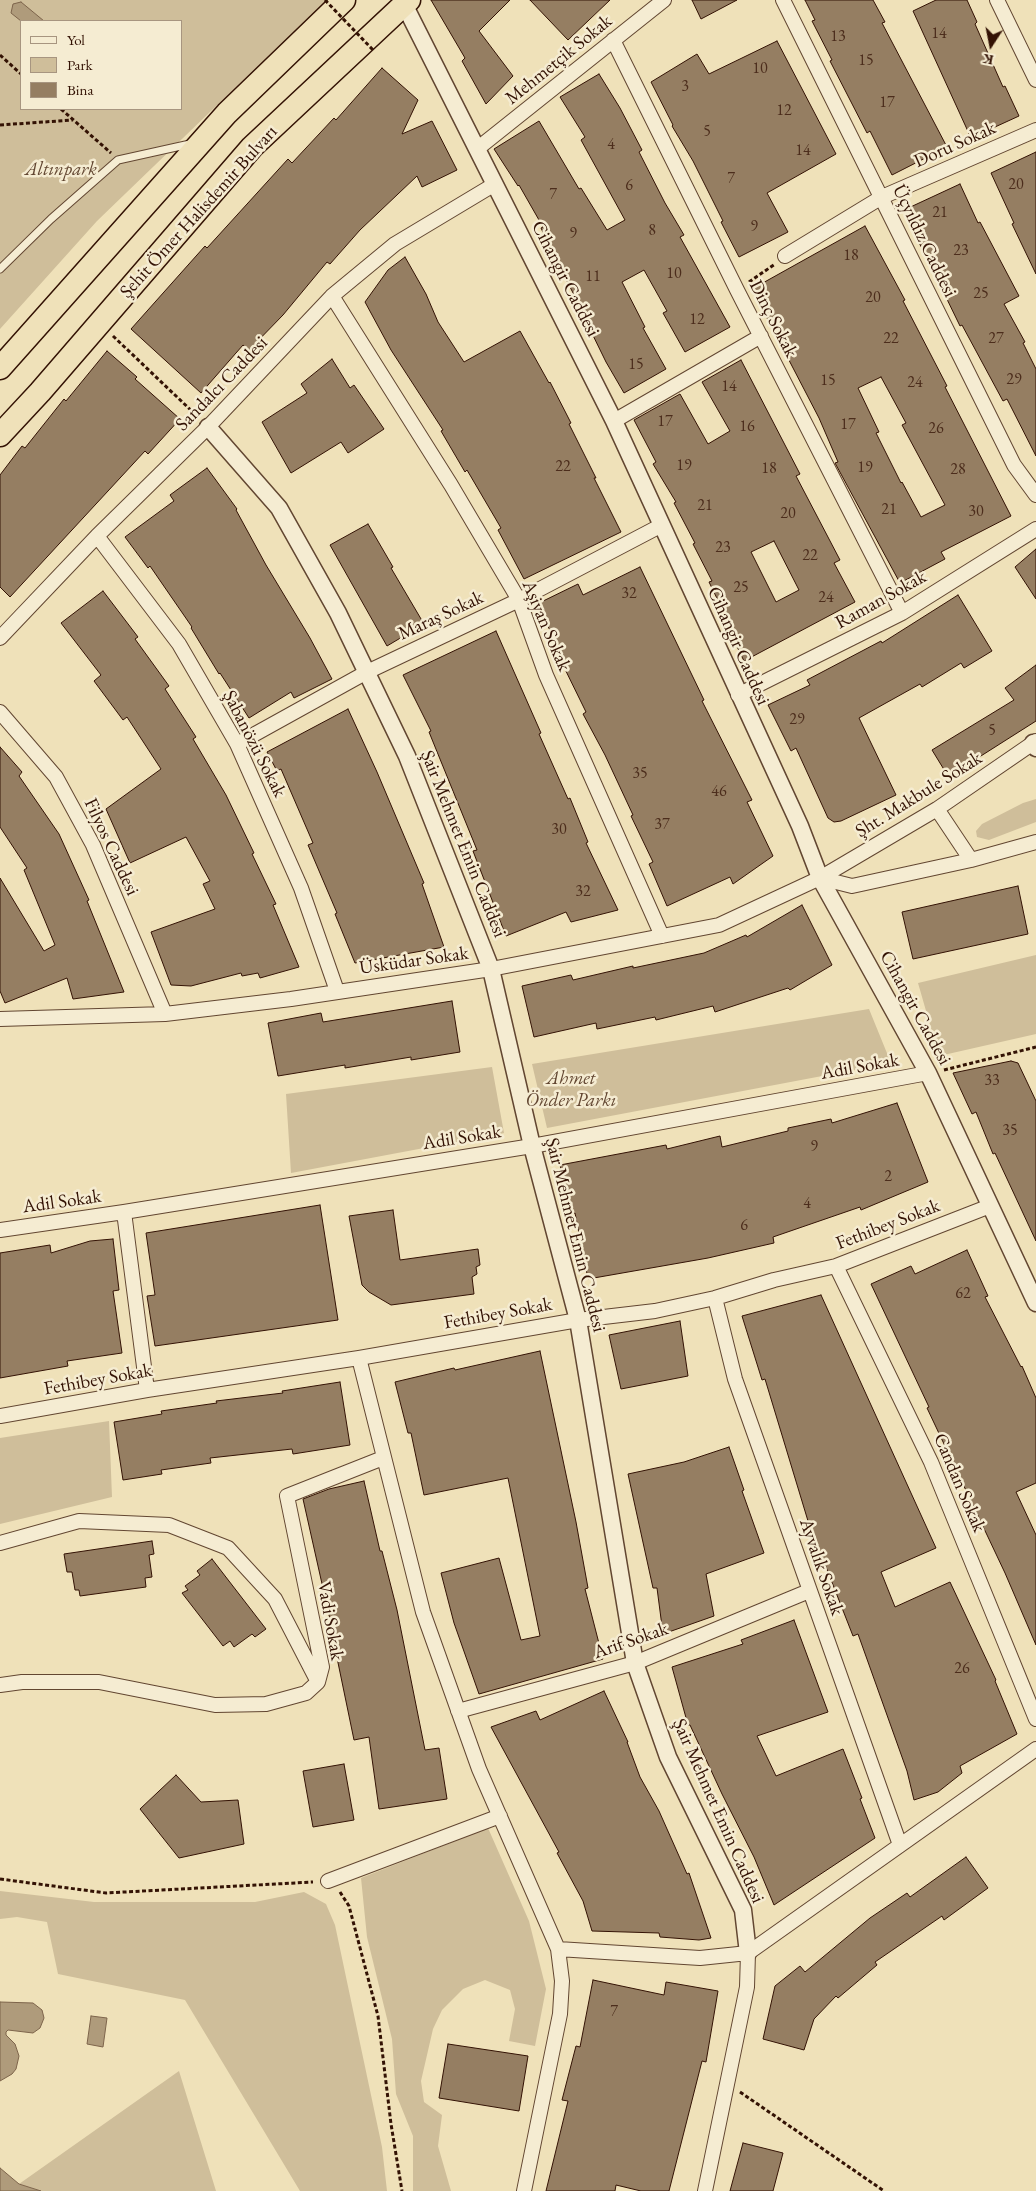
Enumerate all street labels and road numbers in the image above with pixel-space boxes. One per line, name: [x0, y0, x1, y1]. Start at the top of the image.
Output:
street label: Mehmetçik Sokak: [501, 10, 617, 110]
street label: Doru Sokak: [911, 117, 999, 173]
street label: Şehit Ömer Halisdemir Bulvarı: [115, 121, 283, 303]
street label: Üçyıldız Caddesi: [887, 181, 961, 301]
street label: Cihangir Caddesi: [526, 217, 604, 341]
street label: Dinç Sokak: [744, 276, 802, 362]
street label: Sandalcı Caddesi: [171, 332, 273, 436]
street label: Raman Sokak: [831, 566, 931, 634]
street label: Aşiyan Sokak: [517, 577, 575, 675]
street label: Cihangir Caddesi: [702, 583, 774, 709]
street label: Maraş Sokak: [395, 586, 487, 646]
street label: Şabanözü Sokak: [217, 687, 291, 801]
street label: Şair Mehmet Emin Caddesi: [415, 747, 511, 941]
street label: Şht. Makbule Sokak: [852, 747, 986, 843]
street label: Filyos Caddesi: [79, 795, 143, 899]
street label: Üsküdar Sokak: [358, 942, 470, 980]
street label: Cihangir Caddesi: [874, 947, 956, 1069]
street label: Adil Sokak: [819, 1049, 901, 1085]
street label: Adil Sokak: [421, 1121, 503, 1155]
street label: Şair Mehmet Emin Caddesi: [540, 1135, 610, 1335]
street label: Adil Sokak: [21, 1185, 103, 1219]
street label: Fethibey Sokak: [833, 1195, 943, 1255]
street label: Fethibey Sokak: [442, 1293, 554, 1335]
street label: Fethibey Sokak: [42, 1359, 154, 1401]
street label: Candan Sokak: [928, 1430, 990, 1536]
street label: Ayvalık Sokak: [794, 1516, 848, 1618]
street label: Vadi Sokak: [312, 1580, 348, 1662]
street label: Arif Sokak: [591, 1618, 671, 1664]
street label: Şair Mehmet Emin Caddesi: [667, 1715, 769, 1907]

